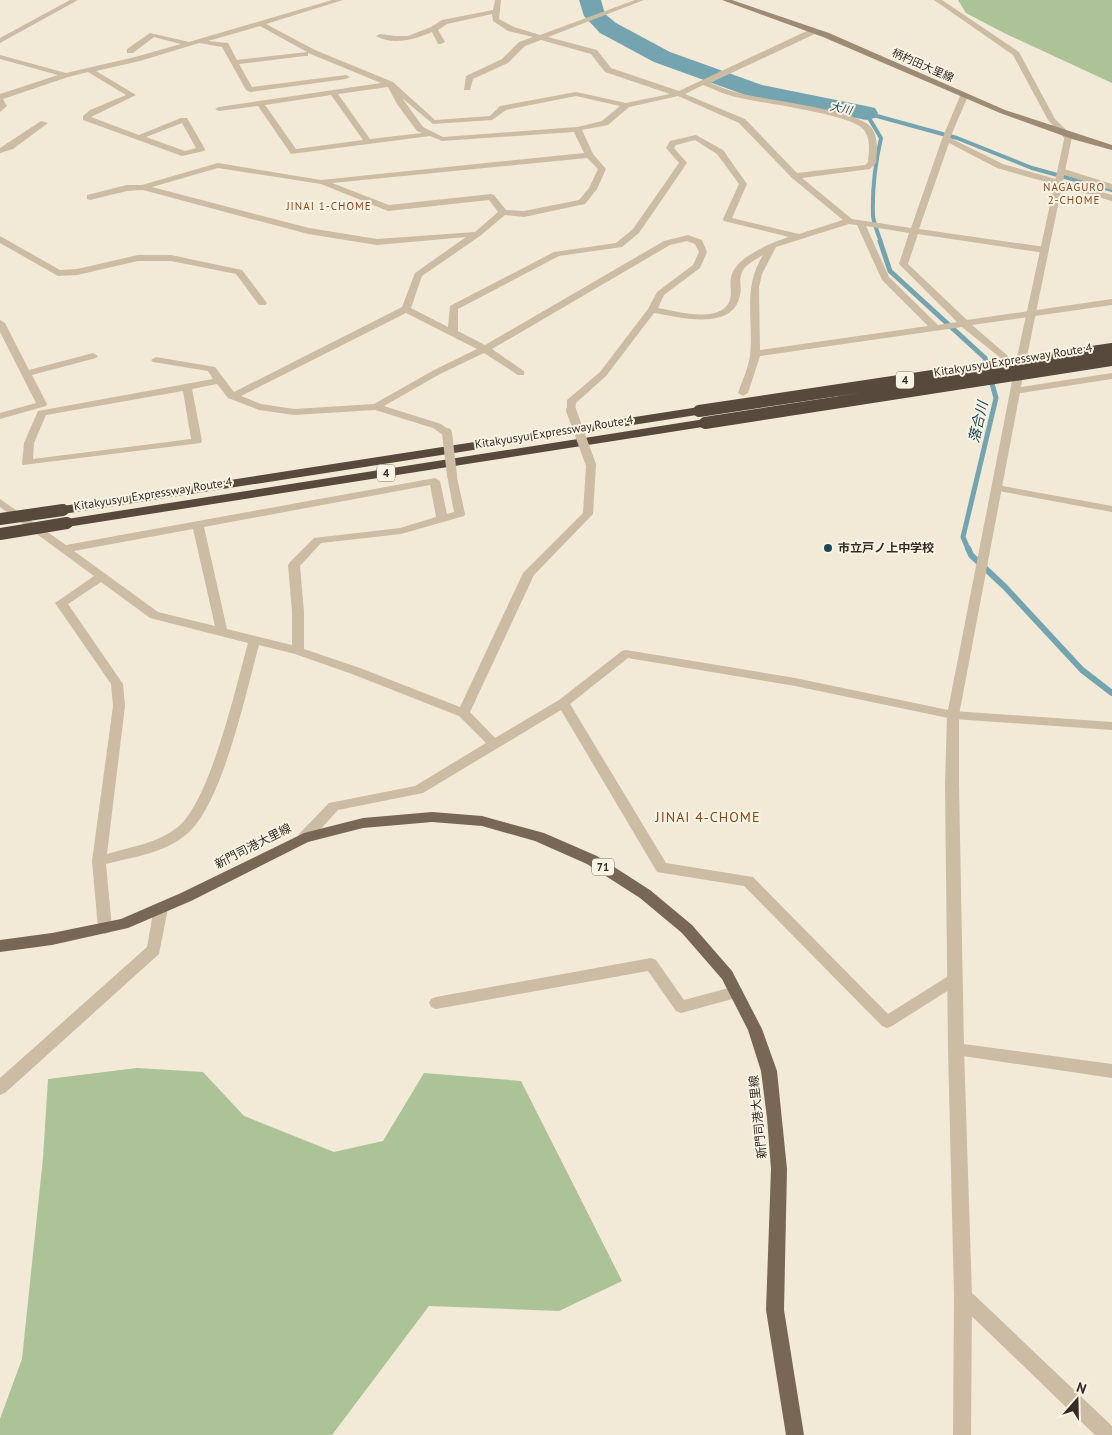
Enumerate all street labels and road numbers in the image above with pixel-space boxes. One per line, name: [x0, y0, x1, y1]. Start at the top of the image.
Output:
street label: 柄杓田大里線: [890, 45, 956, 85]
street label: Kitakyusyu Expressway Route 4: [933, 339, 1094, 379]
road number: 4: [896, 372, 914, 388]
street label: Kitakyusyu Expressway Route 4: [474, 411, 635, 451]
road number: 4: [377, 464, 395, 482]
street label: Kitakyusyu Expressway Route 4: [73, 473, 234, 513]
street label: 新門司港大里線: [212, 820, 294, 871]
road number: 71: [592, 859, 614, 876]
street label: 新門司港大里線: [746, 1074, 769, 1160]

